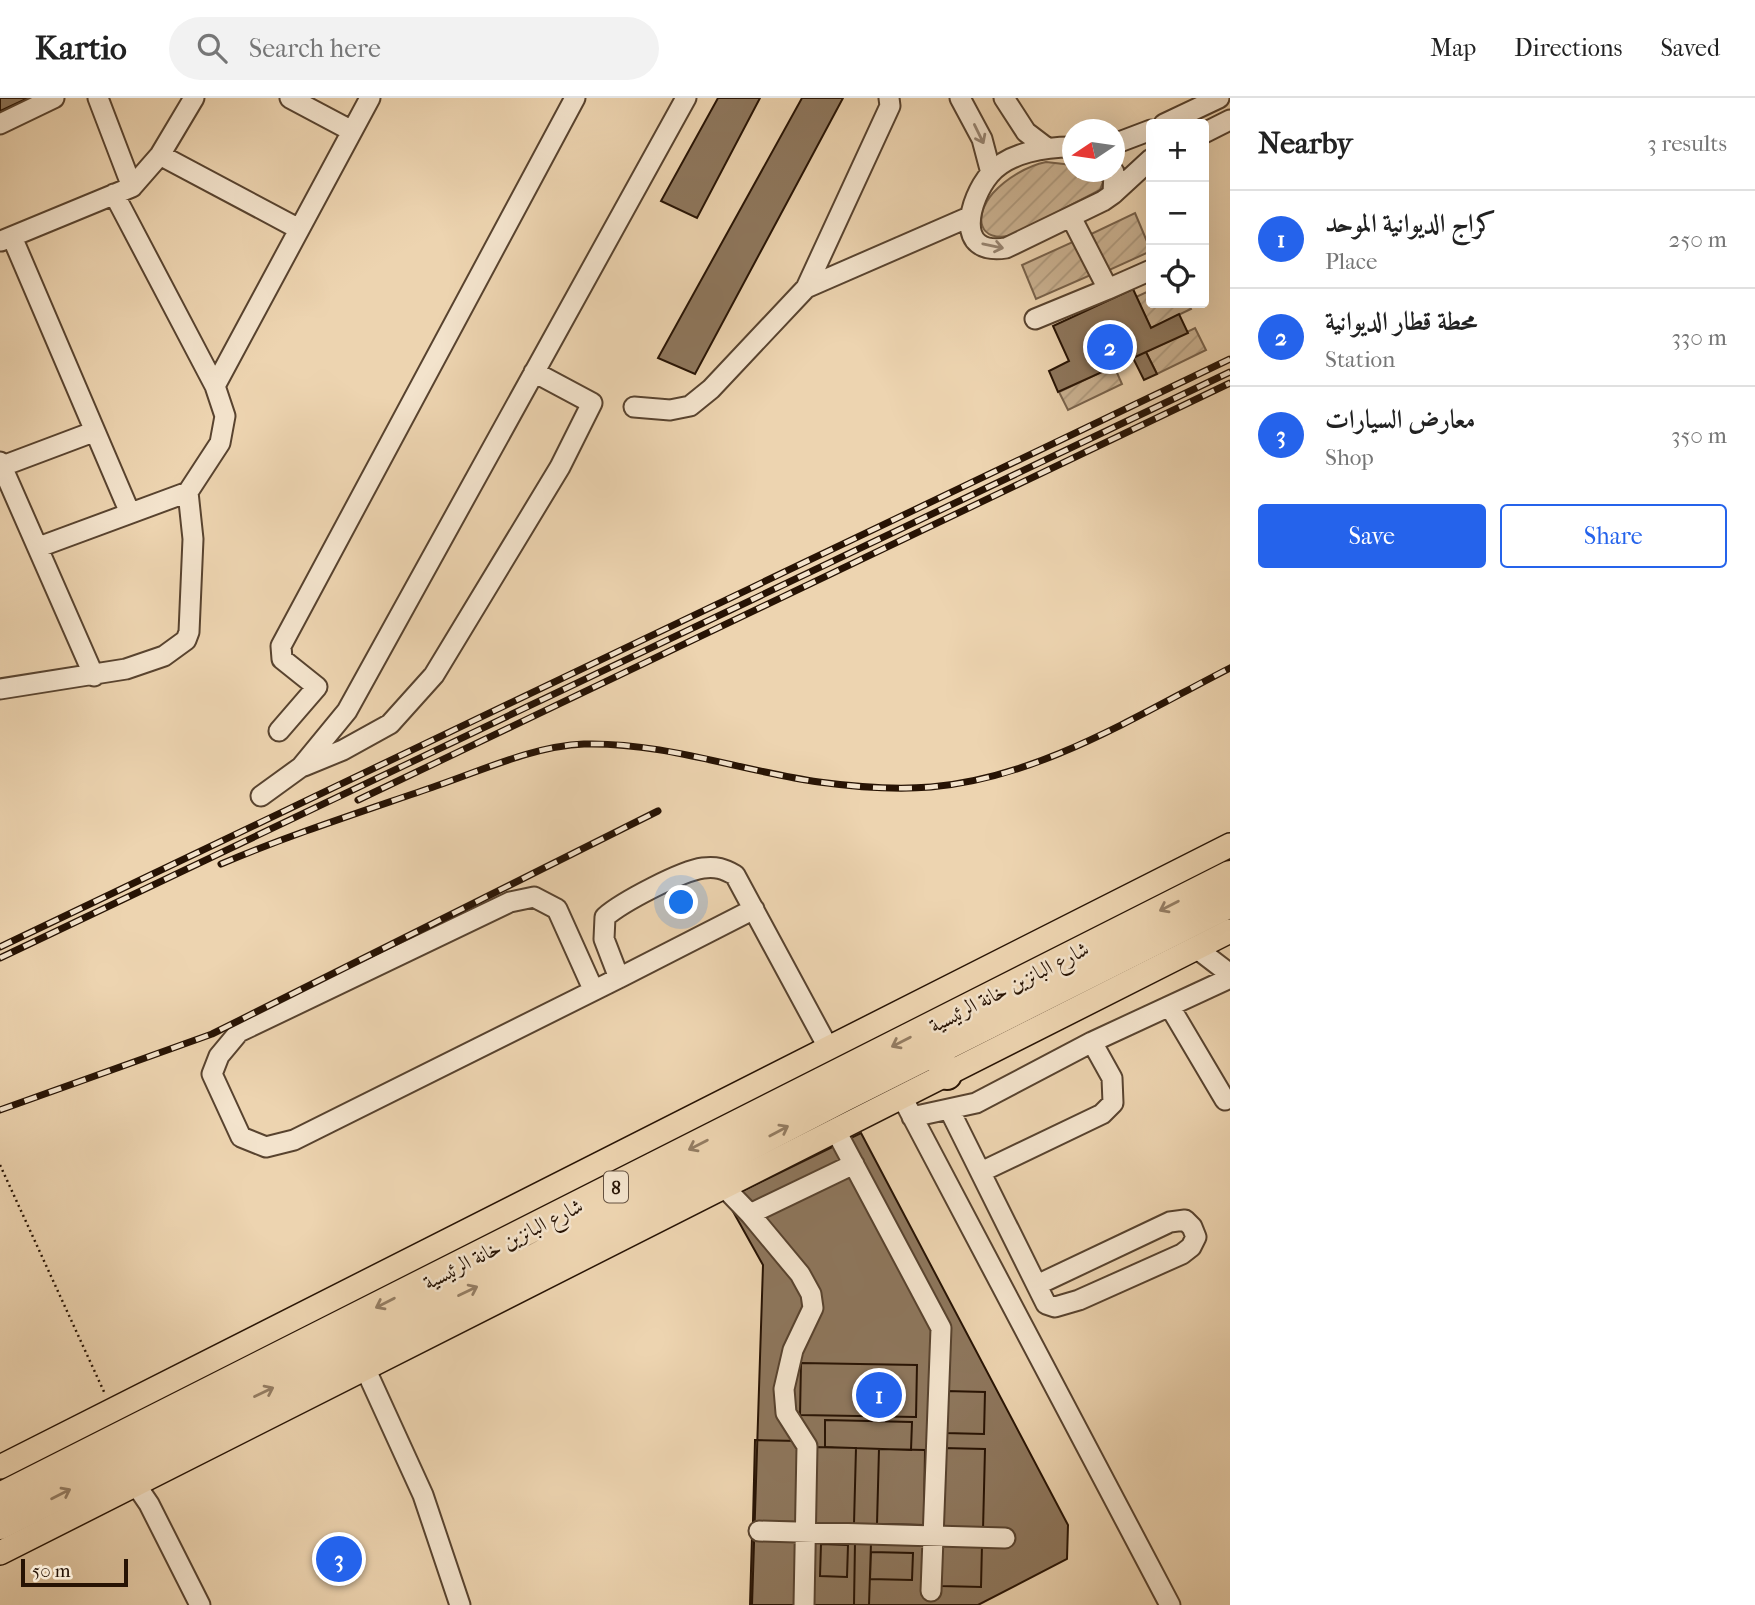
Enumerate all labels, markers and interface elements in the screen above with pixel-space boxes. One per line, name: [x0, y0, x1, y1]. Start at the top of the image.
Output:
search box: [169, 17, 659, 80]
text: Kartio: [35, 29, 127, 68]
icon: search: [193, 29, 231, 67]
text: Search here: [249, 33, 381, 64]
text: Map: [1430, 34, 1476, 62]
text: Directions: [1514, 34, 1622, 62]
text: Saved: [1660, 34, 1720, 62]
north arrow: [1062, 119, 1125, 182]
map controls: [1146, 119, 1209, 308]
button: +: [1146, 119, 1209, 182]
one-way arrow: [972, 123, 986, 144]
text: Nearby: [1258, 126, 1353, 161]
text: 3 results: [1647, 130, 1727, 157]
button: −: [1146, 182, 1209, 245]
text: كراج الديوانية الموحد: [1325, 208, 1496, 239]
text: 1: [1277, 226, 1285, 253]
text: 250 m: [1669, 226, 1727, 253]
one-way arrow: [981, 240, 1004, 254]
button: locate: [1146, 245, 1209, 308]
text: Place: [1325, 248, 1377, 275]
text: محطة قطار الديوانية: [1325, 306, 1477, 337]
pin: 2: [1087, 321, 1133, 373]
text: 2: [1275, 324, 1287, 351]
text: 330 m: [1671, 324, 1727, 351]
text: Station: [1325, 346, 1395, 373]
text: معارض السيارات: [1325, 404, 1475, 435]
text: 3: [1276, 422, 1286, 449]
text: 350 m: [1671, 422, 1727, 449]
text: Shop: [1325, 444, 1374, 471]
button: Save: [1258, 504, 1486, 568]
button: Share: [1500, 504, 1727, 568]
your location: [664, 885, 698, 919]
one-way arrow: [1159, 899, 1180, 913]
street label: شارع البانزين خانة الرئيسية: [925, 936, 1096, 1043]
one-way arrow: [891, 1036, 912, 1049]
one-way arrow: [768, 1124, 789, 1137]
one-way arrow: [688, 1139, 709, 1153]
road number: 8: [604, 1172, 628, 1203]
street label: شارع البانزين خانة الرئيسية: [419, 1193, 590, 1300]
one-way arrow: [457, 1284, 478, 1297]
one-way arrow: [375, 1296, 396, 1310]
pin: 1: [856, 1369, 902, 1421]
one-way arrow: [253, 1385, 274, 1399]
one-way arrow: [50, 1487, 71, 1500]
pin: 3: [316, 1533, 362, 1585]
scale bar: [21, 1556, 128, 1588]
text: 50 m: [32, 1560, 71, 1582]

